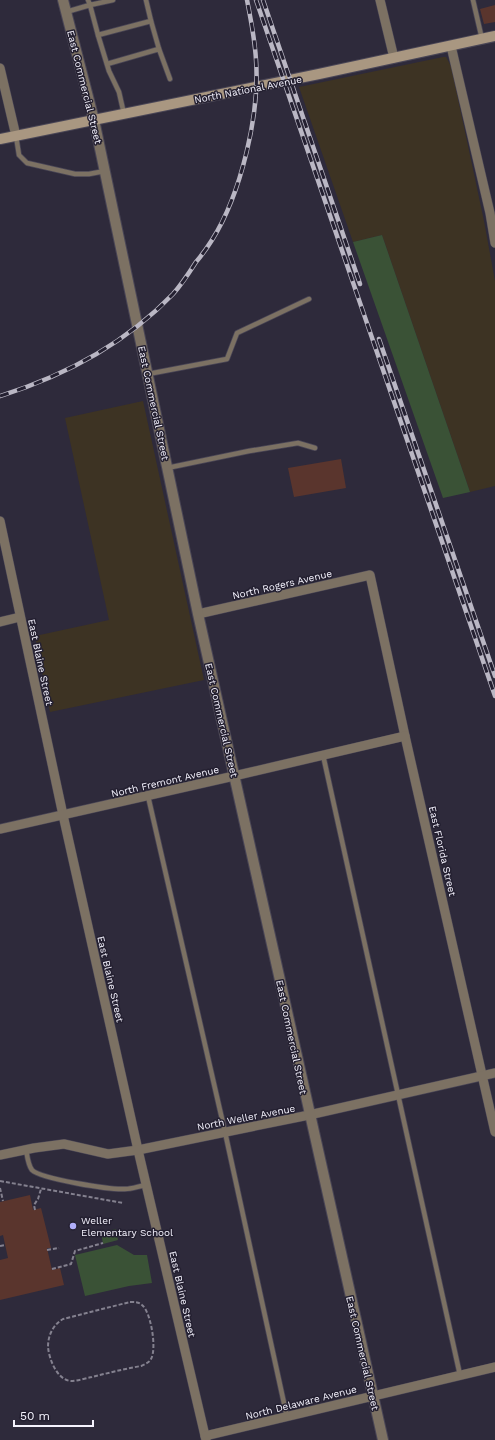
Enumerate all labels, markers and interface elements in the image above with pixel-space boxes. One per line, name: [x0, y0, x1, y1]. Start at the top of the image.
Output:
street label: East Commercial Street: [65, 29, 104, 146]
street label: North National Avenue: [193, 74, 303, 105]
street label: East Commercial Street: [136, 345, 171, 462]
street label: North Rogers Avenue: [231, 568, 333, 601]
street label: East Blaine Street: [26, 618, 55, 707]
street label: East Commercial Street: [203, 662, 240, 779]
street label: North Fremont Avenue: [110, 764, 220, 799]
street label: East Florida Street: [427, 805, 458, 898]
street label: East Blaine Street: [95, 935, 126, 1024]
street label: East Commercial Street: [274, 979, 309, 1096]
street label: North Weller Avenue: [196, 1103, 296, 1132]
place label: Weller Elementary School: [81, 1215, 173, 1238]
marker: Weller Elementary School: [68, 1221, 78, 1231]
street label: East Blaine Street: [167, 1250, 198, 1339]
street label: East Commercial Street: [344, 1295, 381, 1412]
street label: North Delaware Avenue: [244, 1383, 358, 1422]
scale bar: [14, 1402, 93, 1428]
text: 50 m: [20, 1409, 50, 1423]

